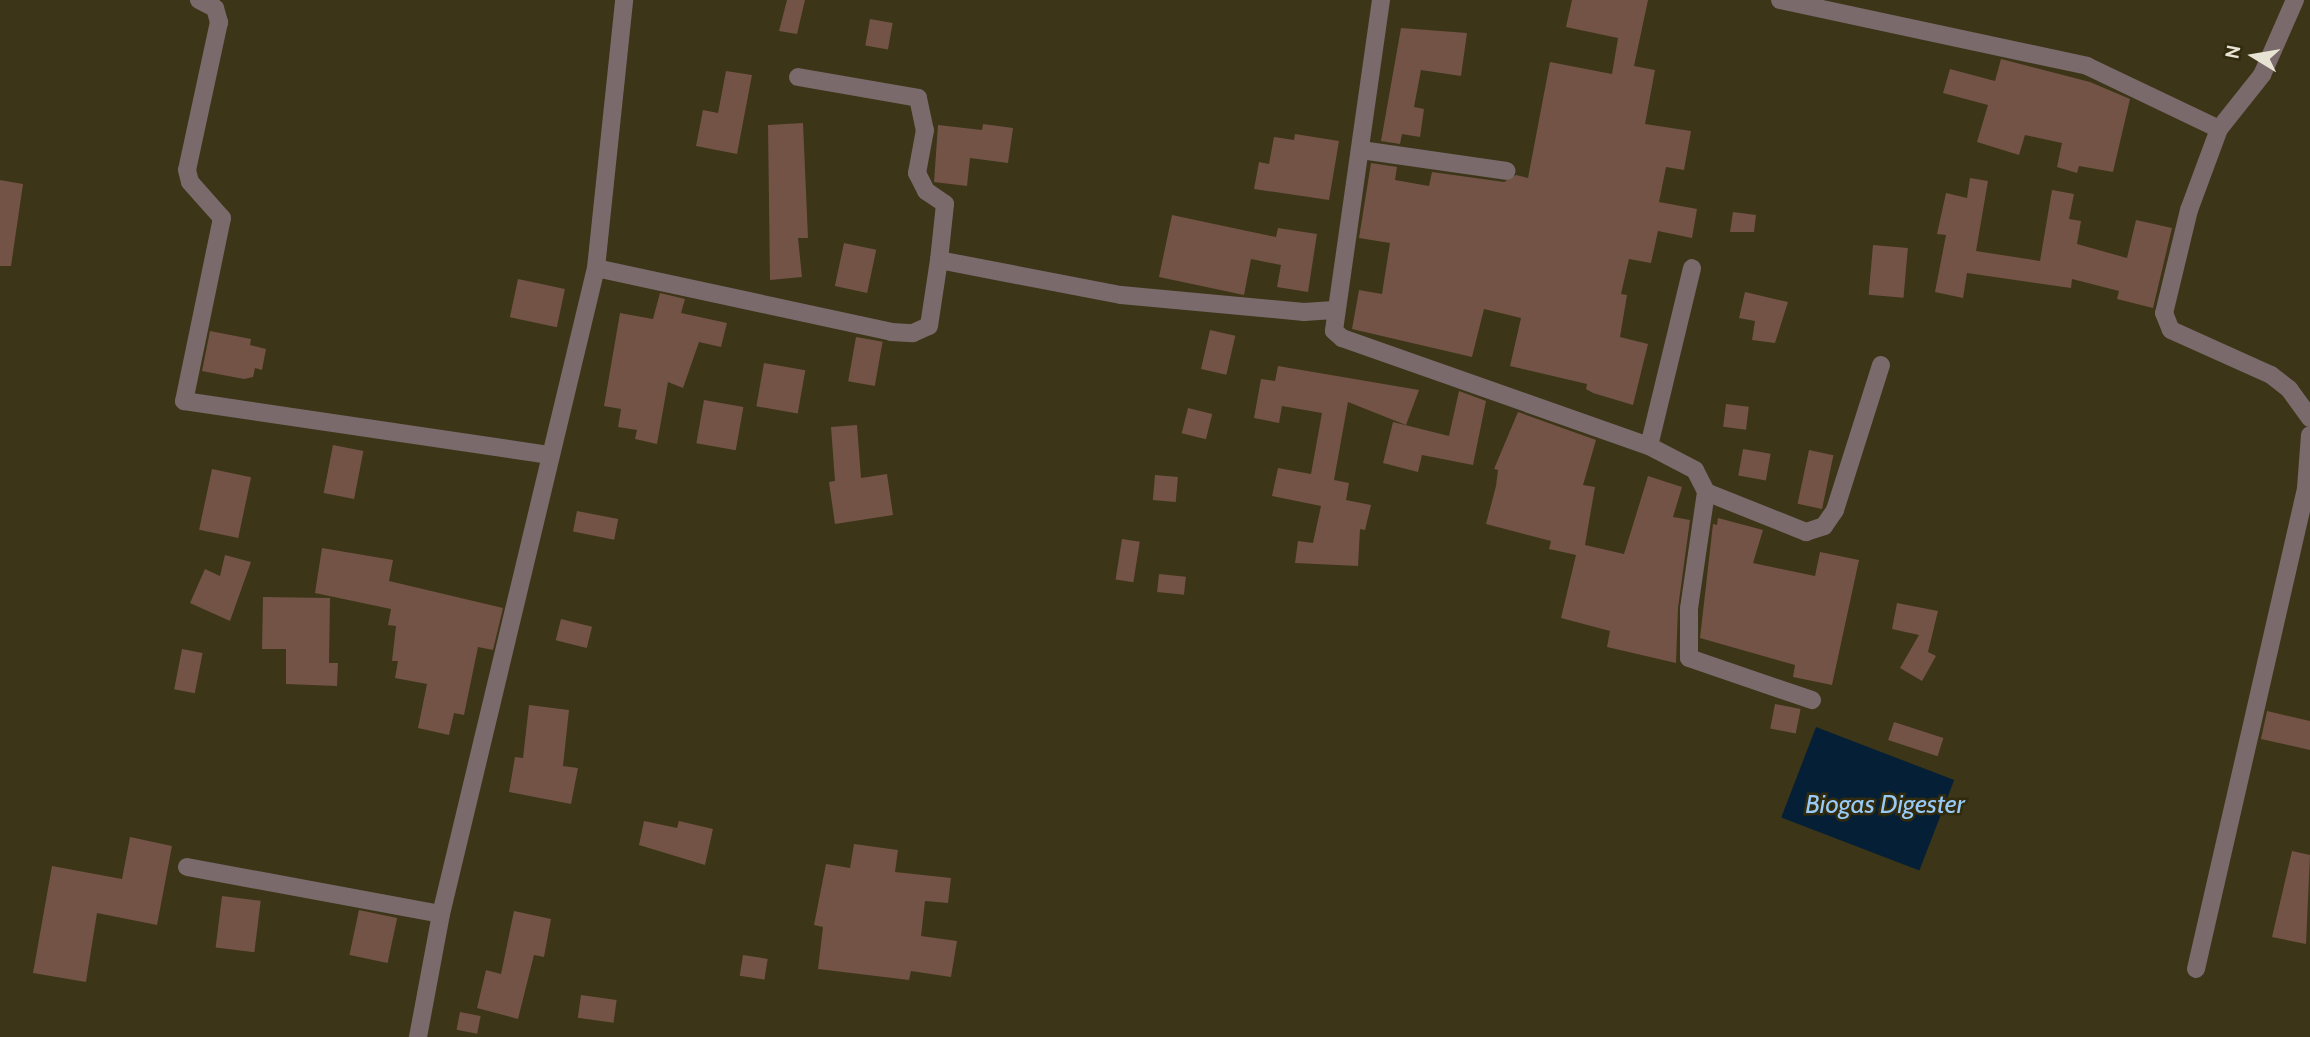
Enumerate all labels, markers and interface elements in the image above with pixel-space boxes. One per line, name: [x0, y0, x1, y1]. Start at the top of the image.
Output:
north arrow: [2219, 21, 2289, 91]
text: N: [2220, 43, 2245, 61]
water label: Biogas Digester: [1805, 789, 1965, 821]

